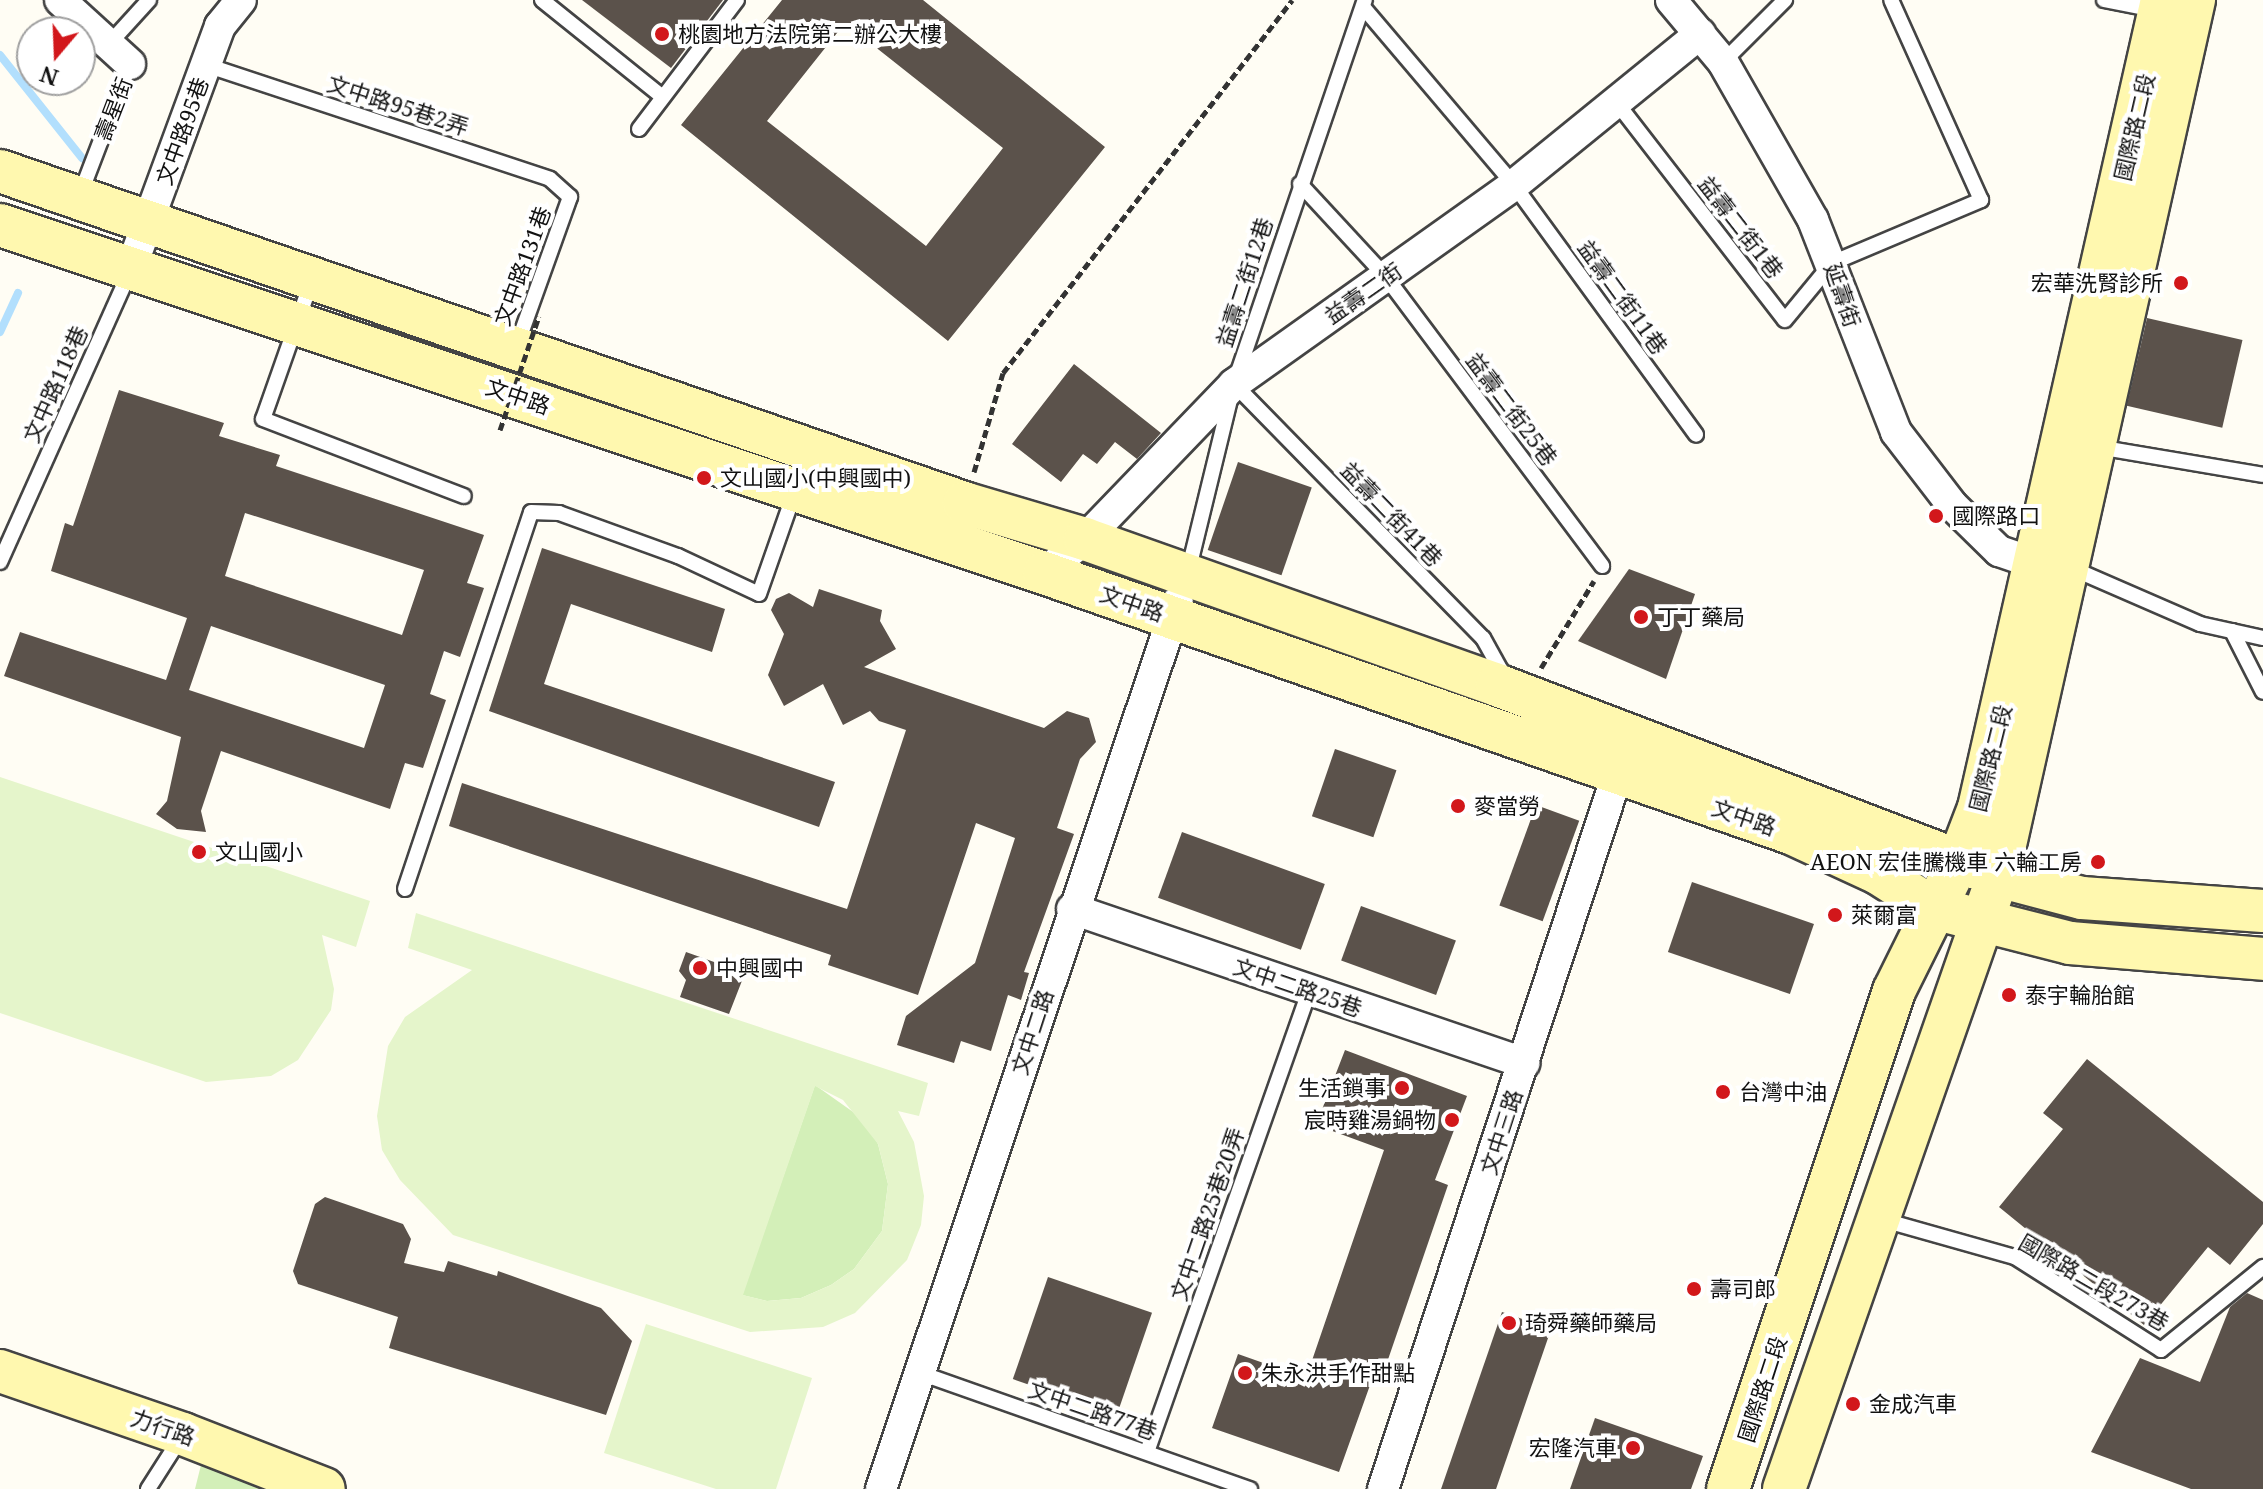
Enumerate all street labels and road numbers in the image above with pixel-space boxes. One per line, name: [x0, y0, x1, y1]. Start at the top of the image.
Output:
street label: 文中路95巷2弄: [324, 70, 472, 140]
street label: 國際路二段: [2109, 70, 2159, 184]
street label: 壽星街: [89, 73, 137, 145]
street label: 文中路95巷: [150, 74, 214, 188]
street label: 益壽二街1巷: [1693, 171, 1789, 283]
street label: 文中路131巷: [488, 203, 556, 329]
street label: 益壽二街12巷: [1211, 214, 1277, 350]
street label: 益壽二街11巷: [1573, 235, 1673, 359]
street label: 益壽二街: [1319, 257, 1407, 329]
street label: 延壽街: [1820, 260, 1866, 330]
street label: 文中路118巷: [18, 322, 92, 446]
street label: 益壽二街25巷: [1461, 347, 1563, 471]
street label: 文中路: [483, 373, 553, 419]
street label: 益壽二街41巷: [1336, 456, 1448, 572]
street label: 文中路: [1097, 580, 1167, 626]
street label: 國際路二段: [1964, 701, 2016, 815]
street label: 文中路: [1709, 794, 1779, 840]
street label: 文中二路25巷: [1230, 953, 1366, 1021]
street label: 文中二路: [1006, 986, 1058, 1078]
street label: 文中三路: [1475, 1086, 1527, 1178]
street label: 文中二路25巷20弄: [1165, 1124, 1249, 1304]
street label: 國際路二段273巷: [2014, 1228, 2174, 1336]
street label: 國際路二段: [1732, 1333, 1792, 1445]
street label: 文中二路77巷: [1025, 1376, 1161, 1444]
street label: 力行路: [128, 1404, 198, 1450]

